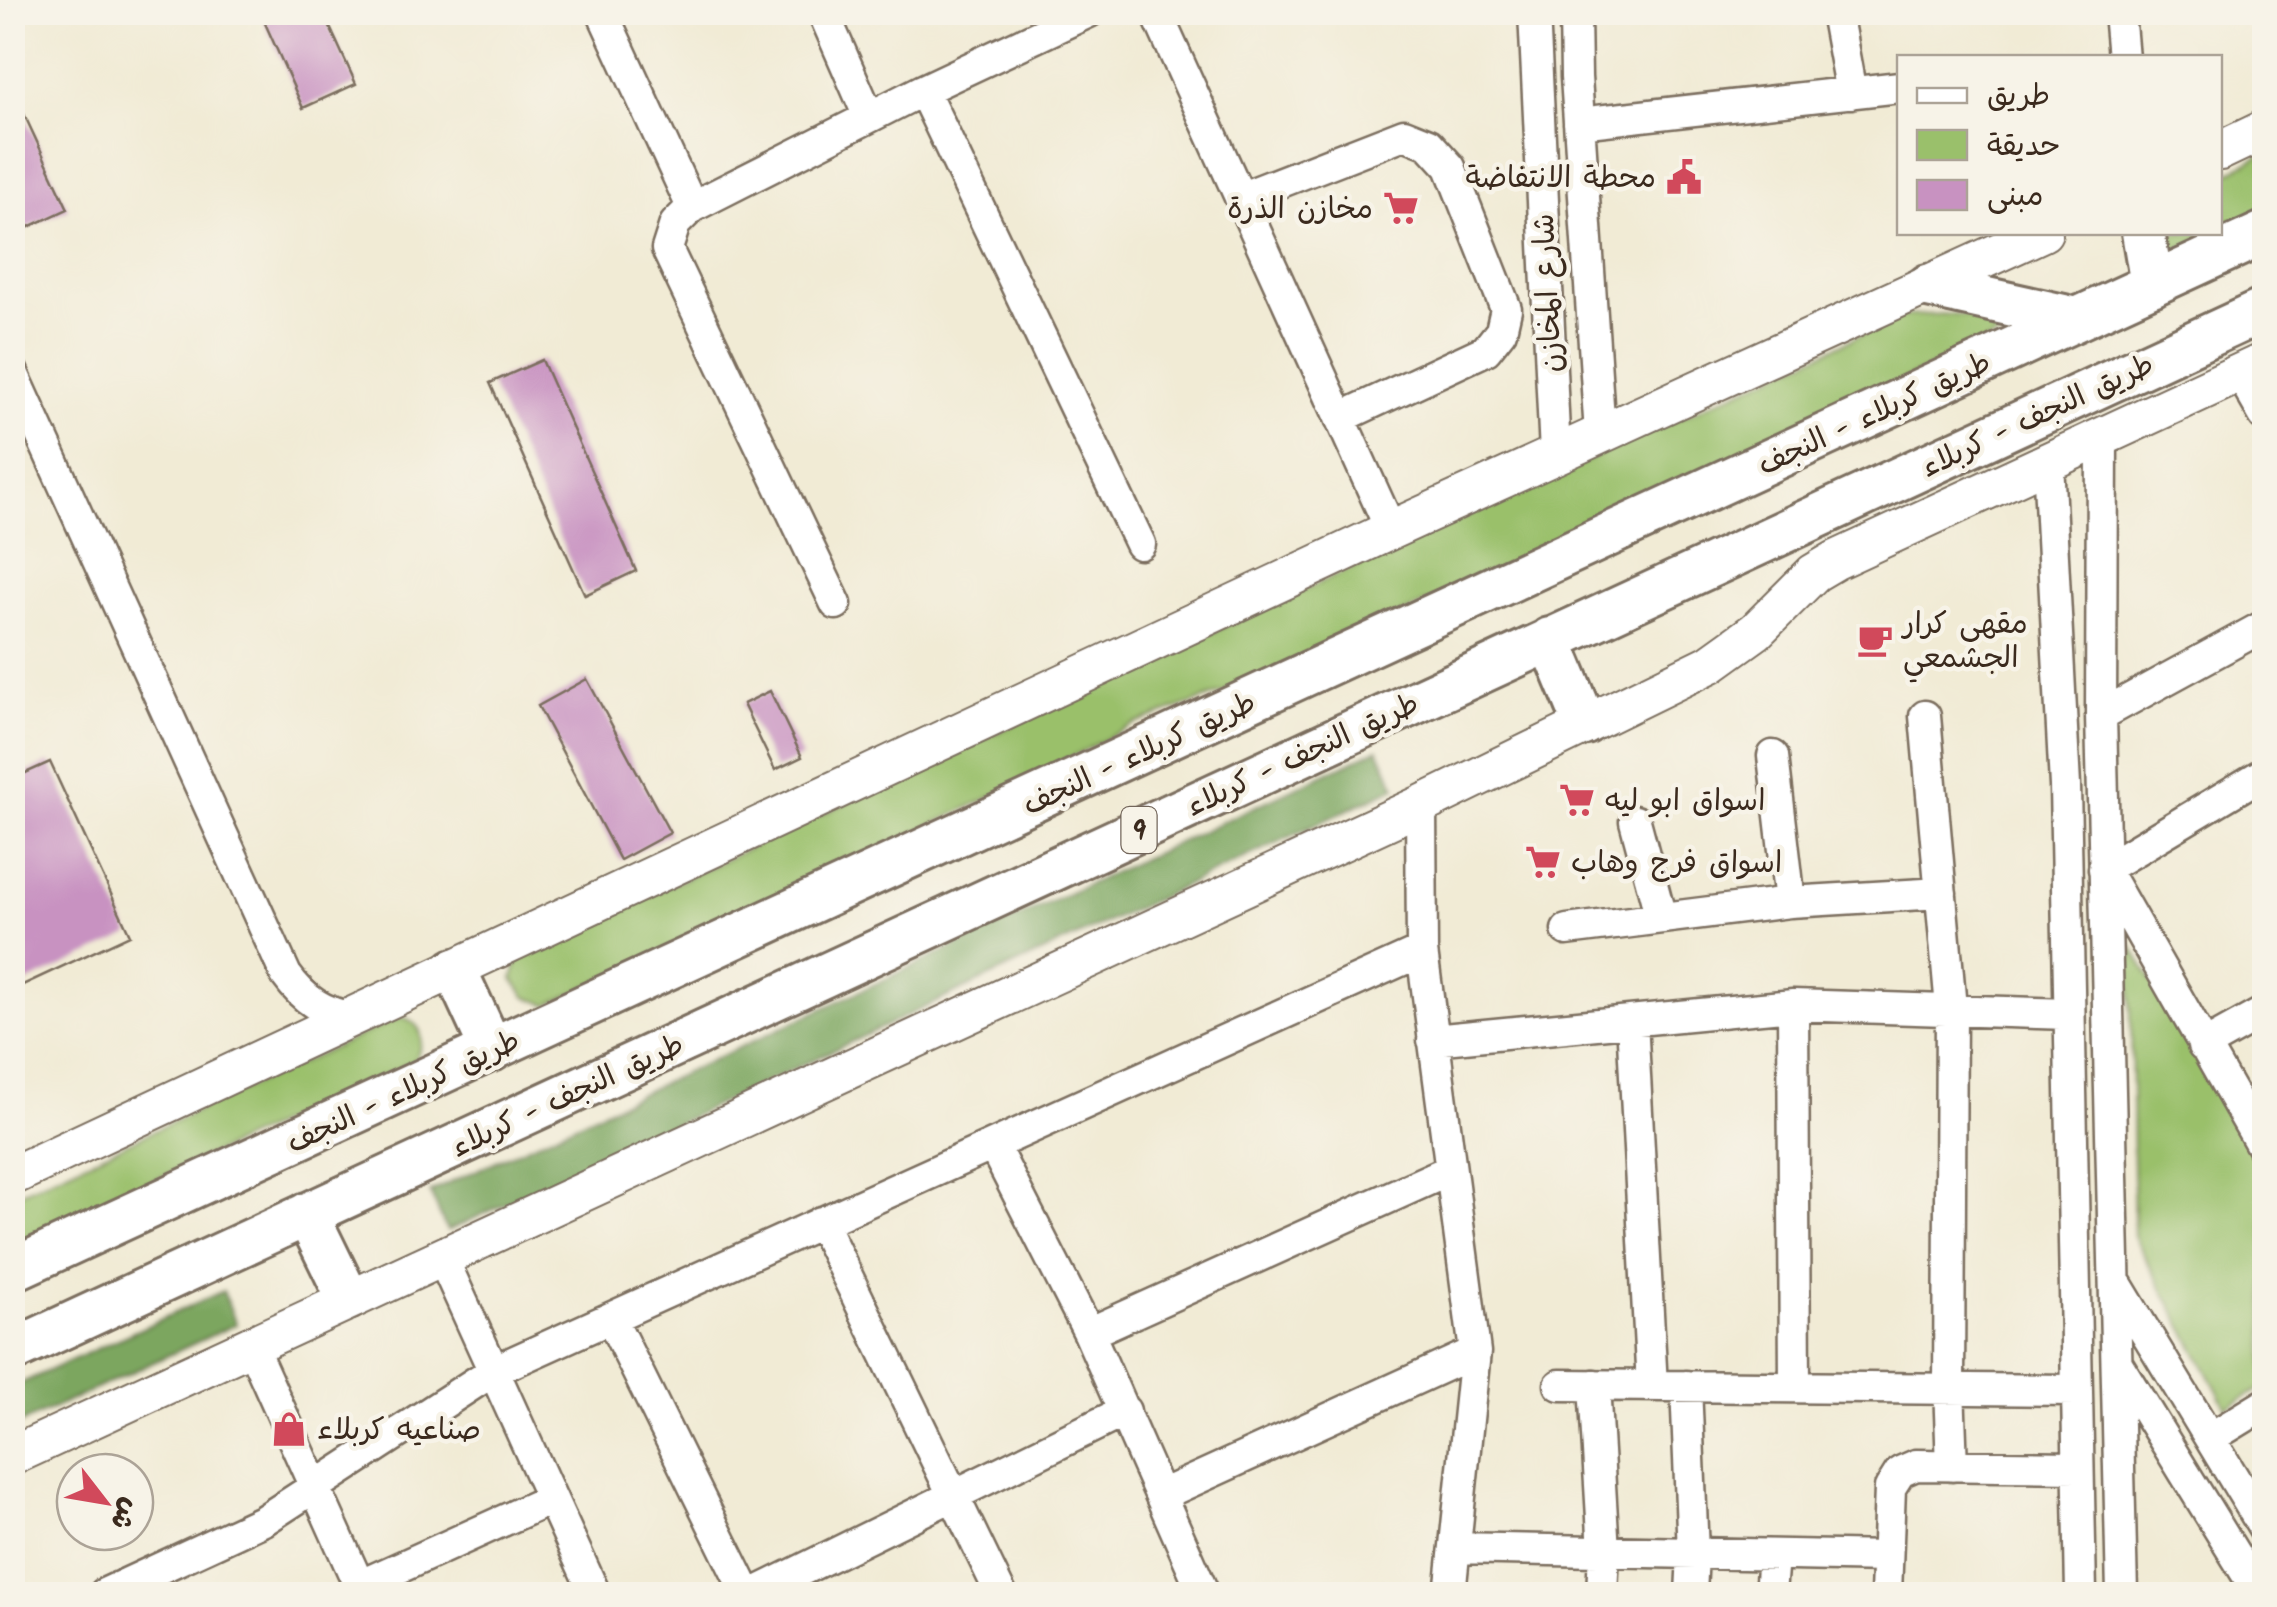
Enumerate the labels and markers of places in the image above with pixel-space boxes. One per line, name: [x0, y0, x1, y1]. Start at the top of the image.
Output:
place label: محطة الانتفاضة: [1465, 155, 1656, 203]
public building icon: محطة الانتفاضة: [1665, 158, 1703, 196]
place label: مخازن الذرة: [1227, 186, 1373, 234]
supermarket icon: مخازن الذرة: [1382, 189, 1420, 227]
place label: مقهى كرار الجشمعي: [1900, 601, 2028, 683]
cafe icon: مقهى كرار الجشمعي: [1856, 621, 1894, 659]
place label: اسواق ابو ليه: [1605, 778, 1765, 826]
supermarket icon: اسواق ابو ليه: [1558, 781, 1596, 819]
place label: اسواق فرج وهاب: [1571, 840, 1782, 888]
supermarket icon: اسواق فرج وهاب: [1524, 843, 1562, 881]
place label: صناعيه كربلاء: [317, 1407, 481, 1455]
shop icon: صناعيه كربلاء: [270, 1410, 308, 1448]

